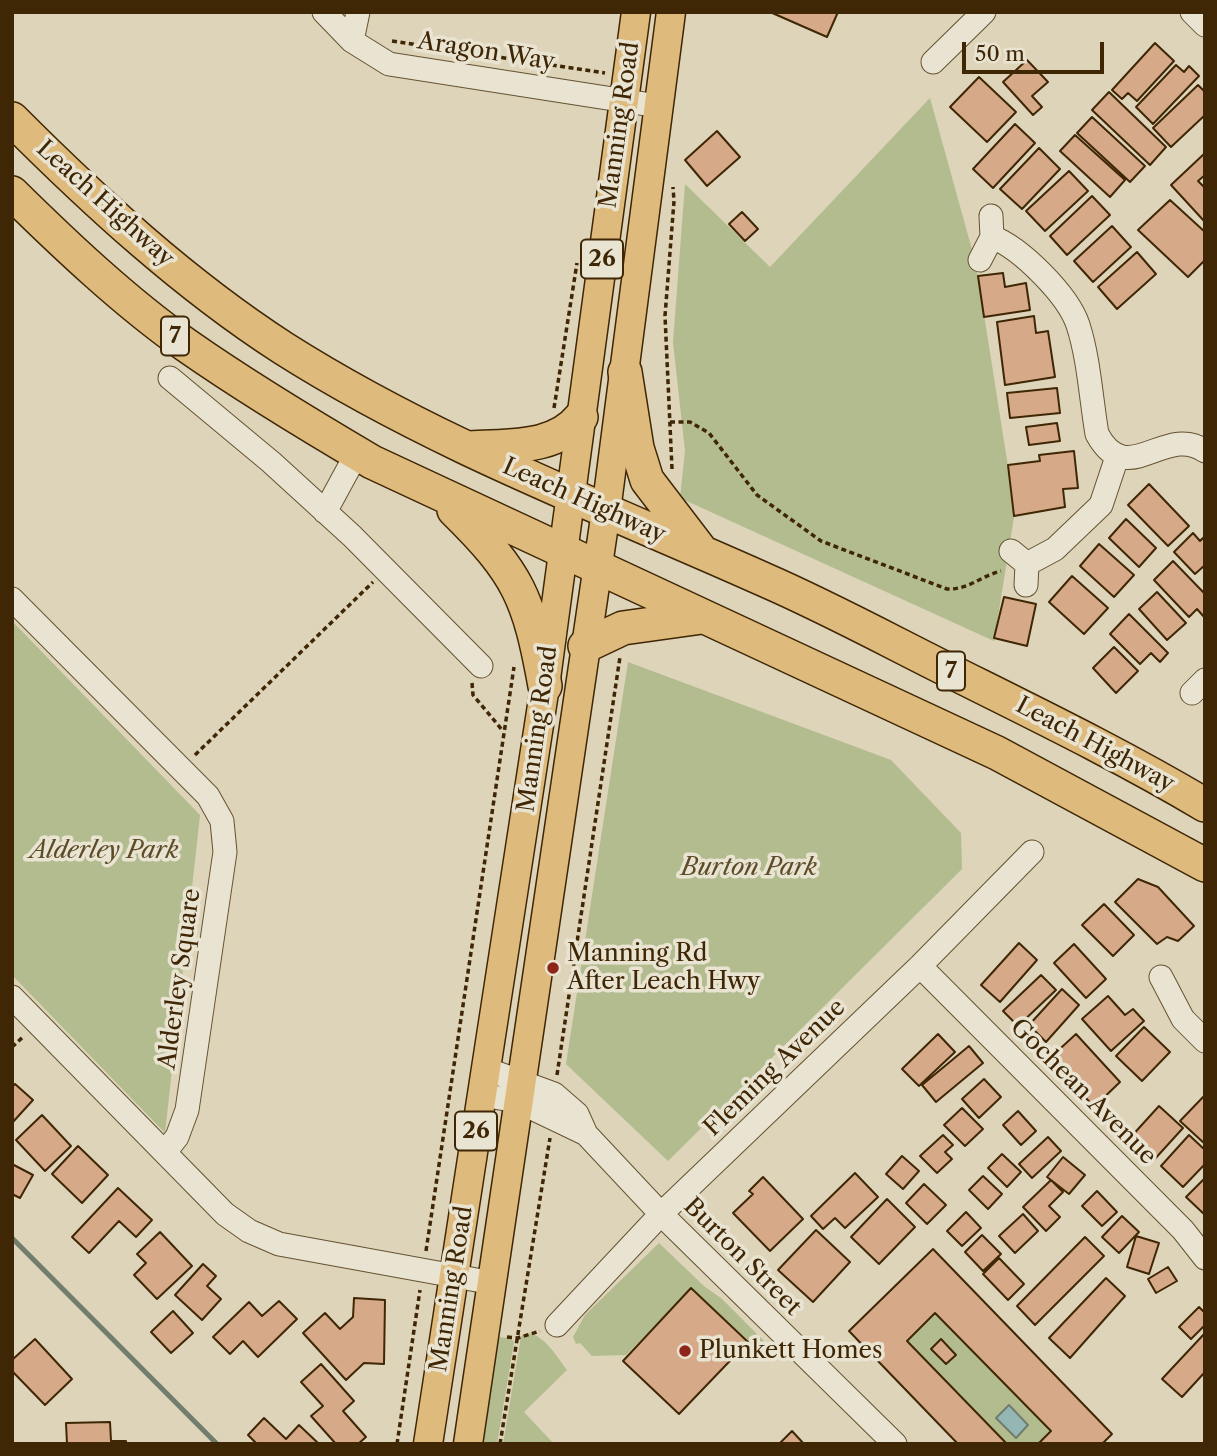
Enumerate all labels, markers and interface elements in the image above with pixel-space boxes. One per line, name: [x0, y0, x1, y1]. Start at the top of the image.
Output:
street label: Aragon Way: [415, 27, 557, 77]
scale bar: [965, 28, 1107, 72]
street label: Manning Road: [594, 40, 646, 210]
text: 50 m: [975, 41, 1025, 66]
street label: Leach Highway: [30, 135, 180, 273]
road number: 26: [581, 240, 623, 278]
road number: 7: [161, 316, 189, 356]
street label: Leach Highway: [498, 452, 670, 550]
street label: Manning Road: [512, 644, 564, 814]
road number: 7: [937, 652, 965, 691]
street label: Leach Highway: [1011, 691, 1179, 799]
park label: Alderley Park: [30, 837, 178, 865]
park label: Burton Park: [681, 854, 817, 882]
street label: Alderley Square: [153, 887, 207, 1071]
place label: Manning Rd After Leach Hwy: [567, 940, 760, 996]
marker: Manning Rd After Leach Hwy: [545, 960, 561, 976]
street label: Fleming Avenue: [698, 993, 852, 1143]
street label: Gochean Avenue: [1004, 1013, 1162, 1171]
road number: 26: [455, 1112, 497, 1150]
street label: Burton Street: [677, 1192, 807, 1322]
street label: Manning Road: [425, 1204, 479, 1374]
place label: Plunkett Homes: [699, 1337, 882, 1365]
marker: Plunkett Homes: [677, 1343, 693, 1359]

